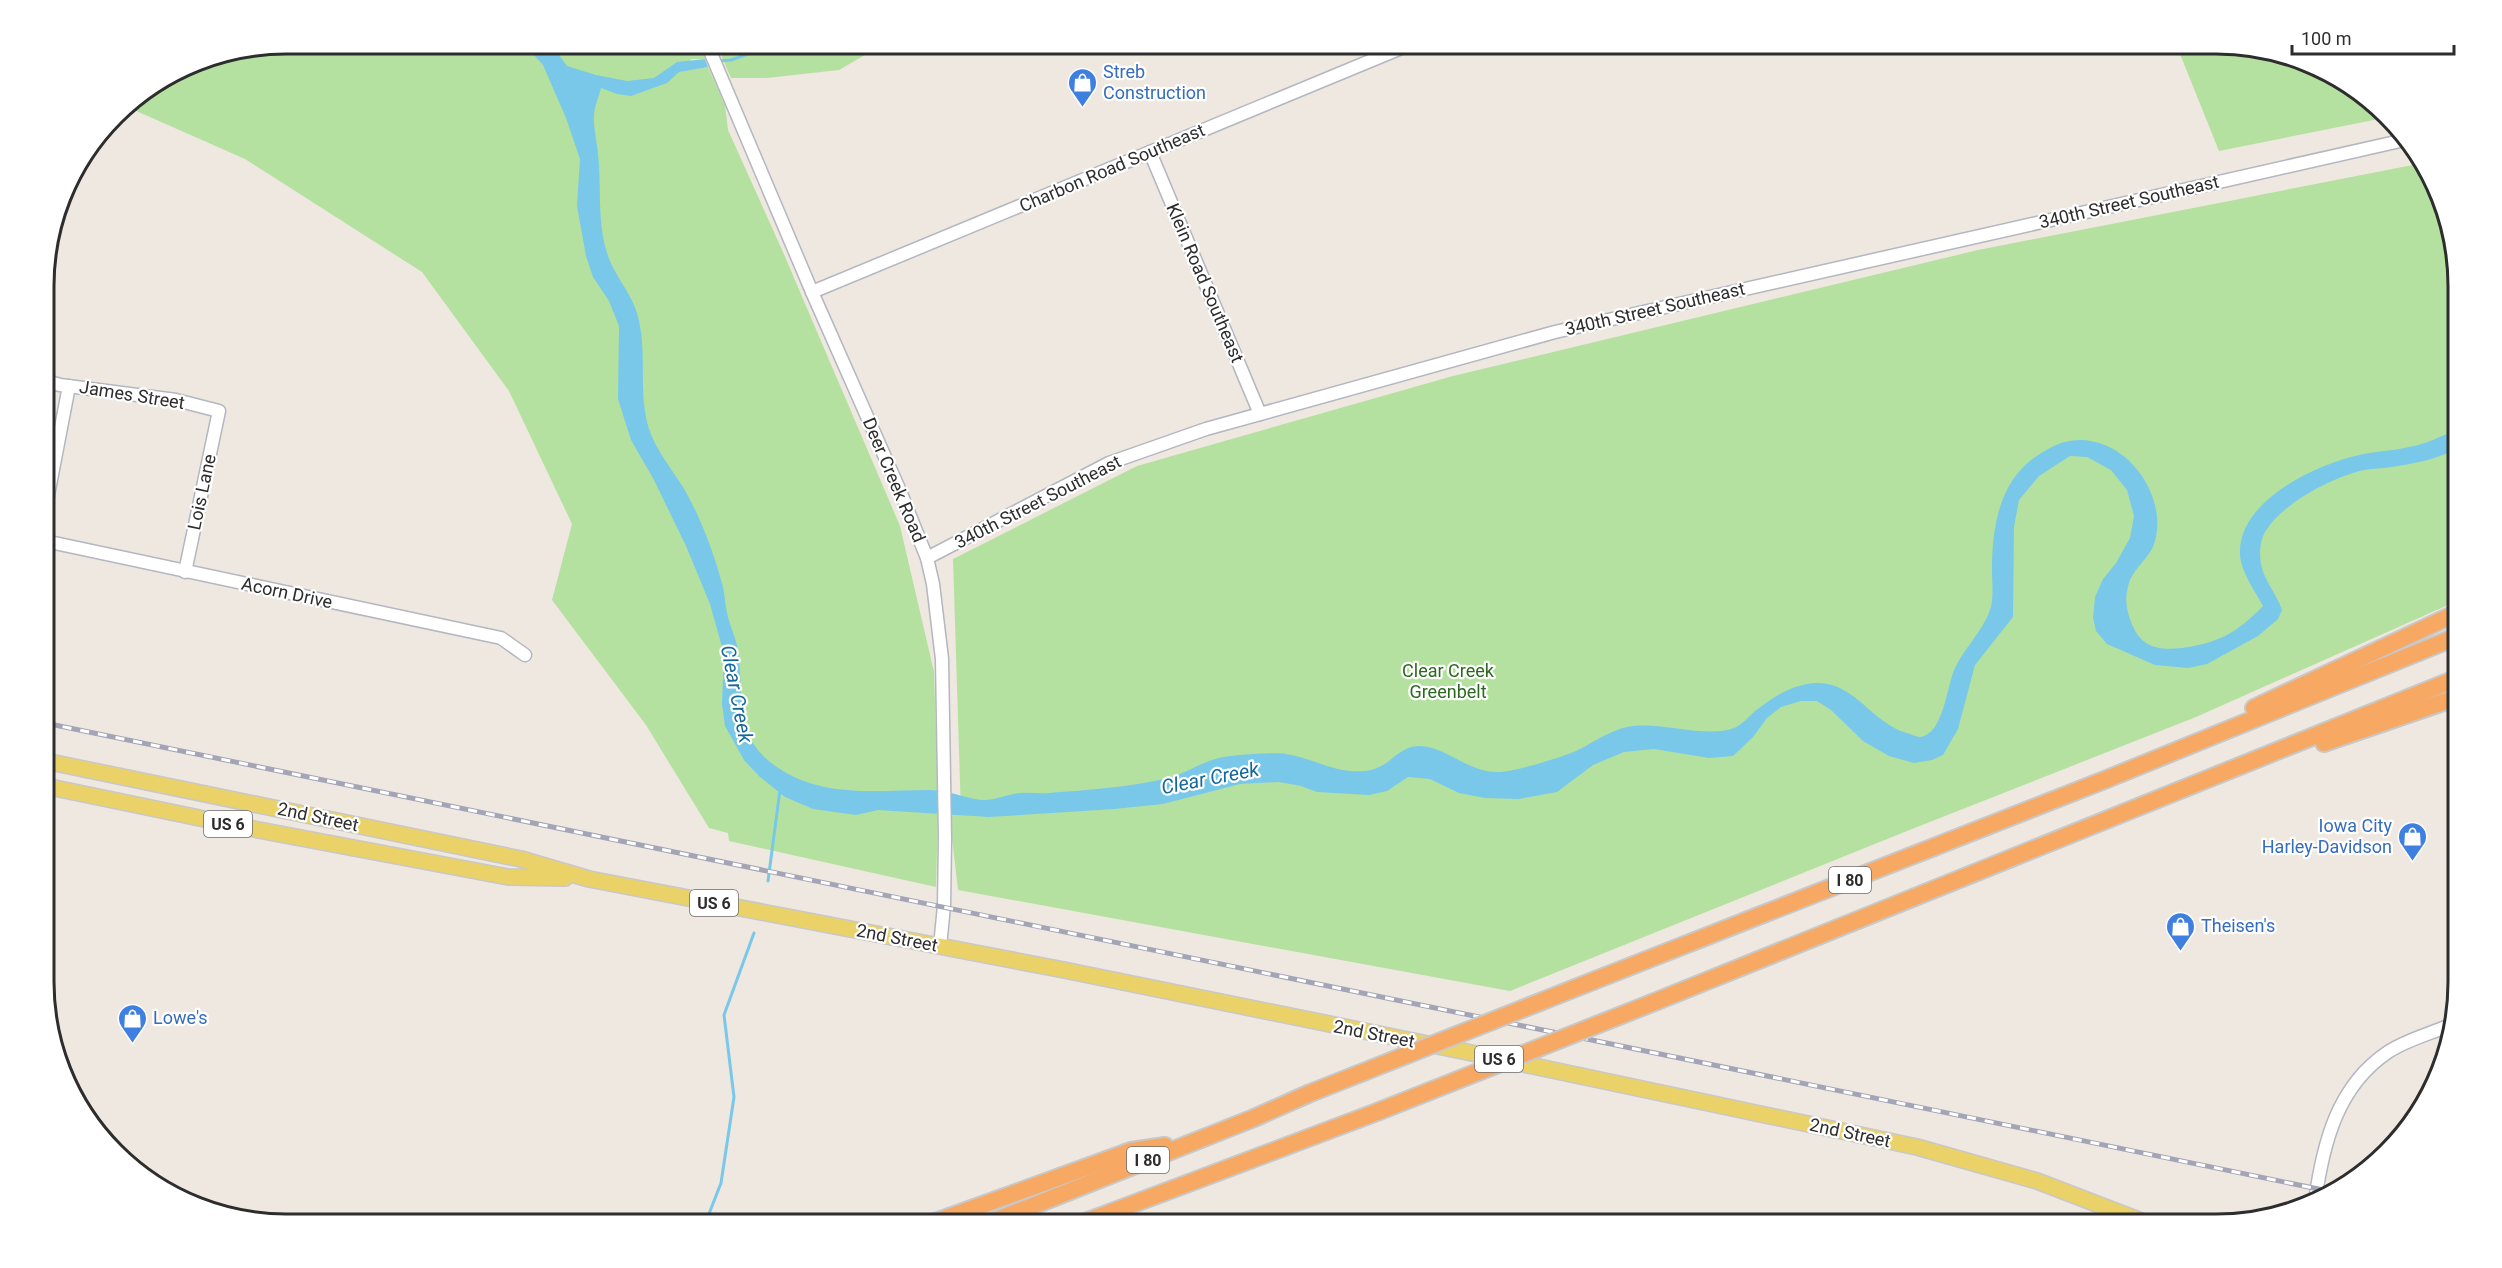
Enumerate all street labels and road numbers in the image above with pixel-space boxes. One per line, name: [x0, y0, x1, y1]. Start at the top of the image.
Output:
street label: Charbon Road Southeast: [1016, 119, 1208, 216]
street label: 340th Street Southeast: [2037, 171, 2221, 232]
street label: Klein Road Southeast: [1162, 200, 1249, 366]
street label: 340th Street Southeast: [1563, 278, 1747, 339]
street label: James Street: [78, 376, 186, 413]
street label: Deer Creek Road: [859, 414, 930, 545]
street label: 340th Street Southeast: [951, 450, 1125, 553]
street label: Lois Lane: [183, 452, 220, 532]
street label: Acorn Drive: [240, 573, 334, 612]
street label: 2nd Street: [276, 798, 361, 835]
road number: US 6: [204, 811, 252, 837]
road number: I 80: [1829, 867, 1871, 893]
road number: US 6: [690, 890, 738, 916]
street label: 2nd Street: [855, 919, 940, 956]
street label: 2nd Street: [1332, 1015, 1417, 1052]
road number: US 6: [1475, 1046, 1523, 1072]
street label: 2nd Street: [1808, 1114, 1893, 1151]
road number: I 80: [1127, 1147, 1169, 1173]

